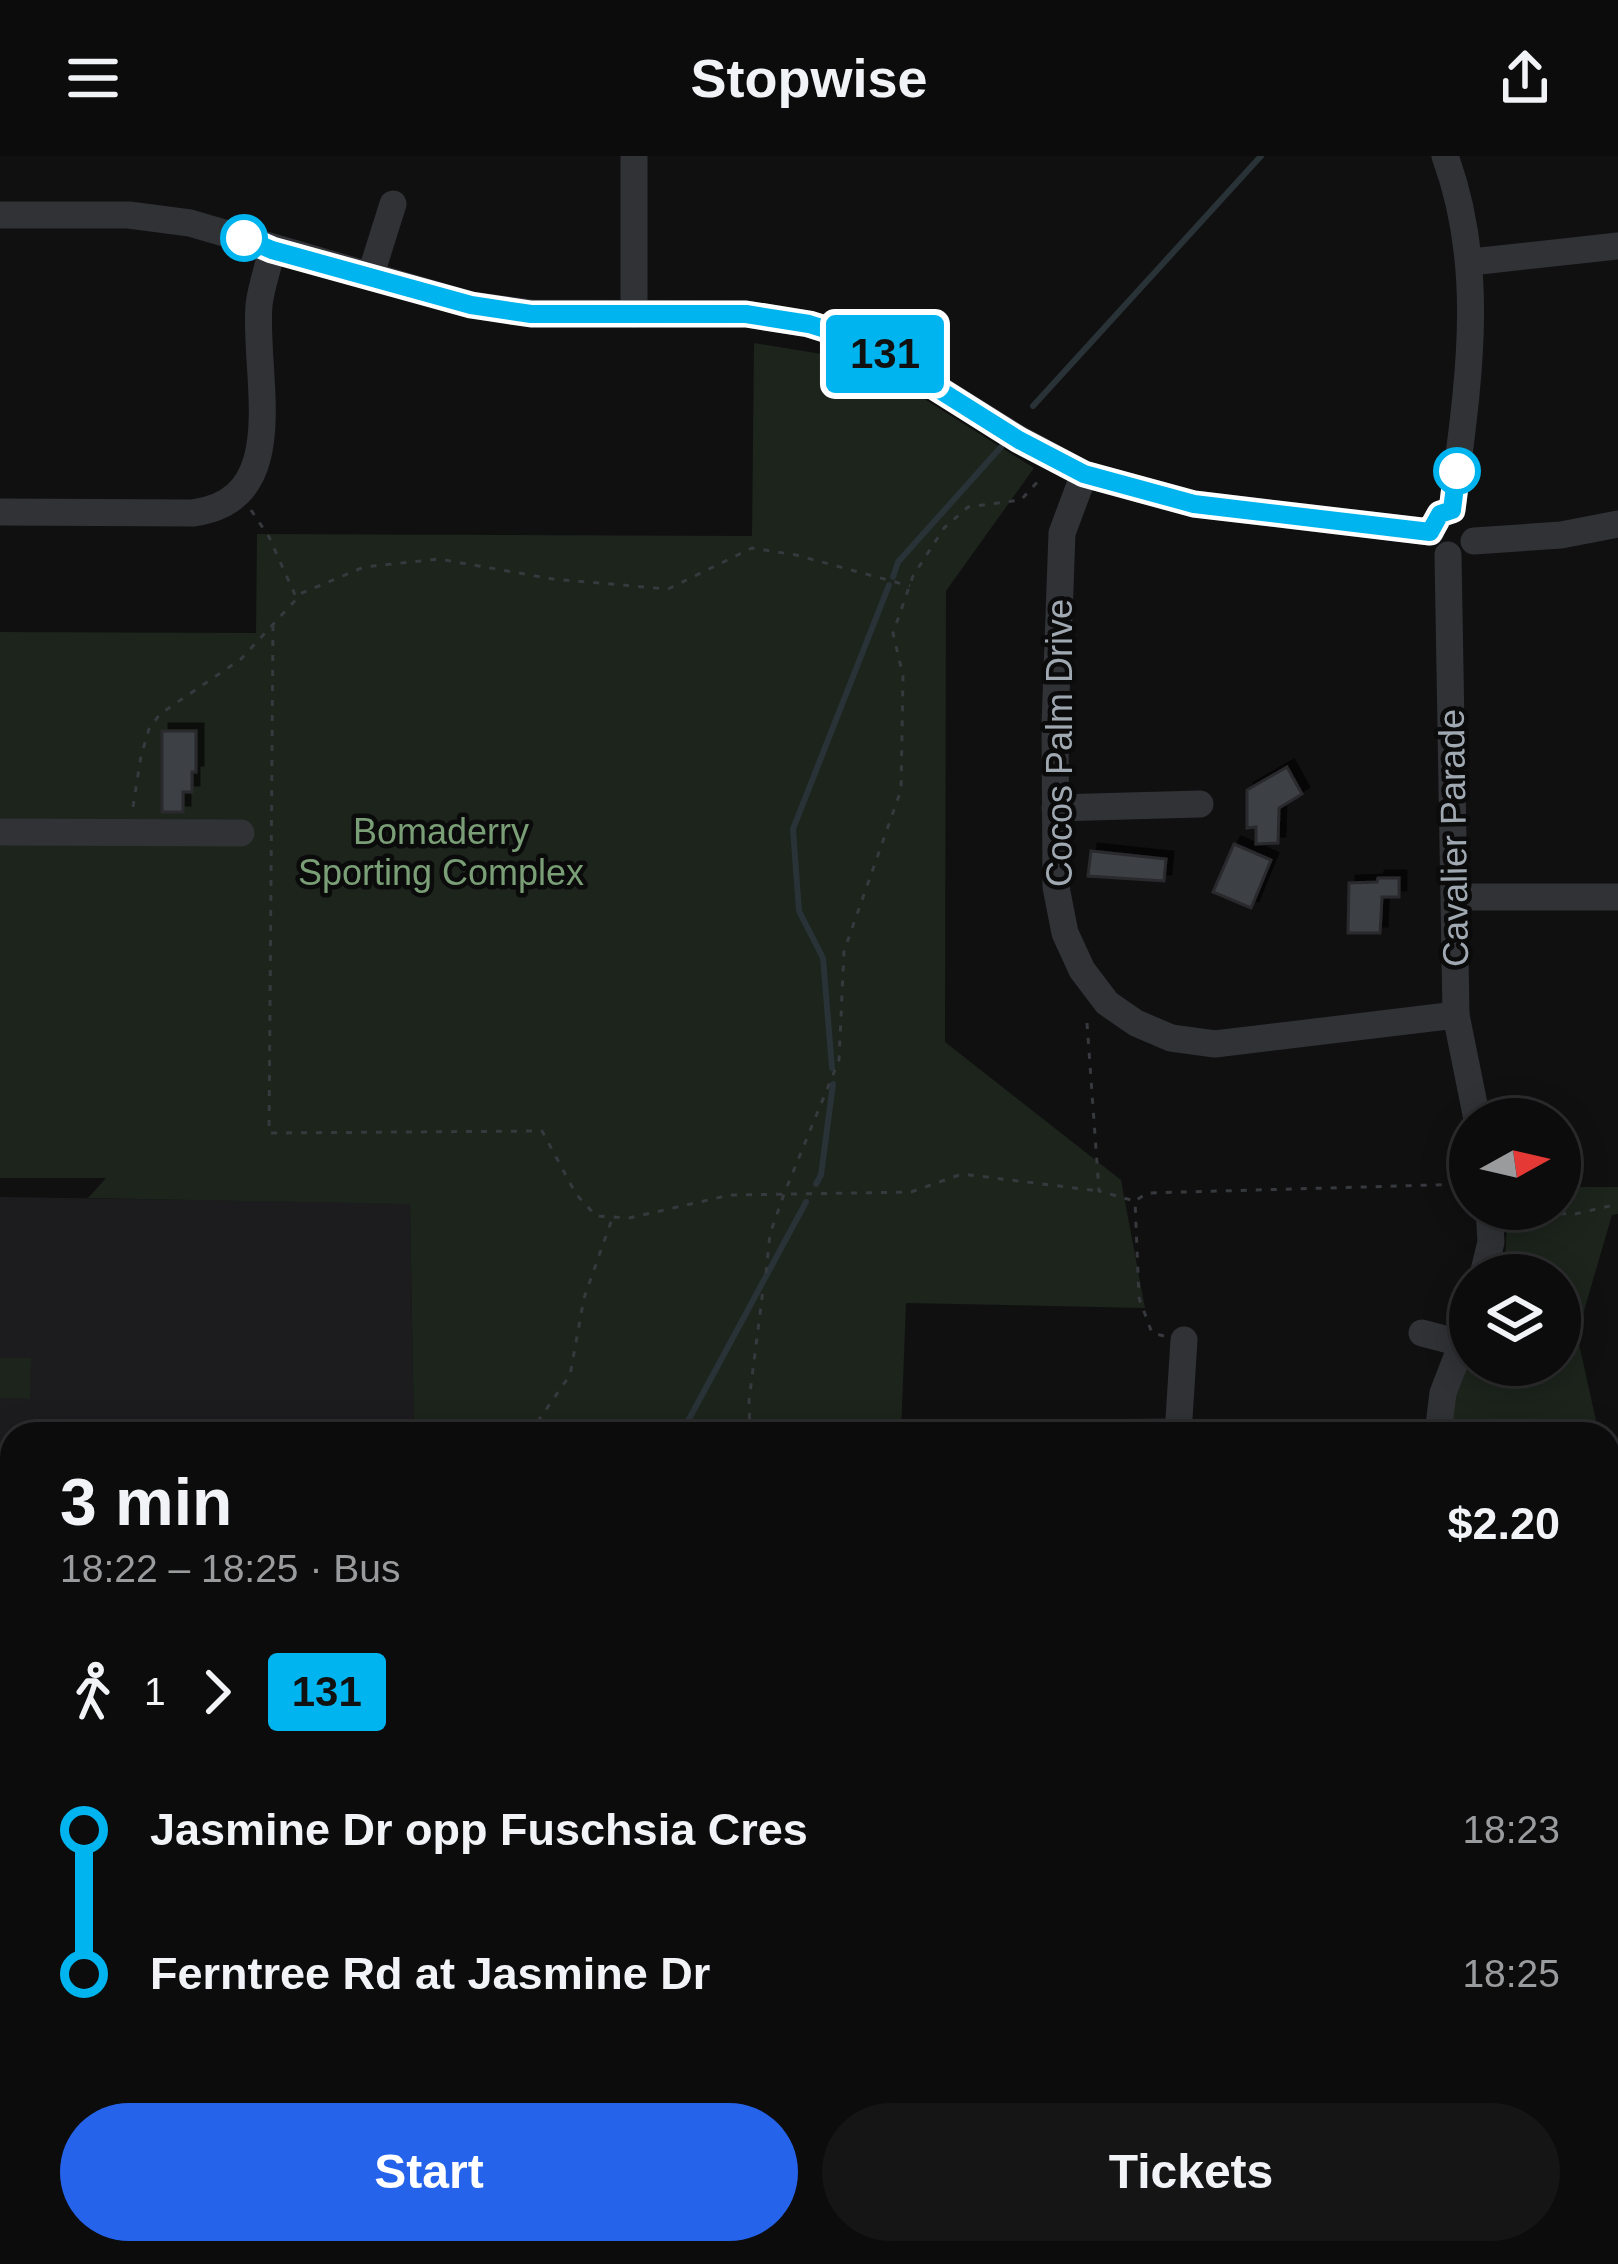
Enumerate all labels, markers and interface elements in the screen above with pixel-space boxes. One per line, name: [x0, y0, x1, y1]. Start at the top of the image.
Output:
icon: menu: [60, 45, 126, 111]
icon: share: [1492, 45, 1558, 111]
text: Stopwise: [690, 48, 928, 108]
unlabelled marker: [222, 216, 266, 260]
line badge: 131: [816, 315, 954, 393]
text: 131: [850, 330, 920, 377]
unlabelled marker: [1435, 449, 1479, 493]
street label: Cocos Palm Drive: [1039, 599, 1080, 887]
street label: Cavalier Parade: [1431, 709, 1476, 967]
park label: Bomaderry Sporting Complex: [298, 811, 584, 893]
north arrow: [1449, 1098, 1581, 1230]
map controls: [1449, 1098, 1581, 1386]
button: layers: [1449, 1254, 1581, 1386]
text: 3 min: [60, 1465, 232, 1539]
text: $2.20: [1447, 1498, 1560, 1549]
text: 18:22 – 18:25 · Bus: [60, 1547, 400, 1590]
icon: walk: [60, 1659, 126, 1725]
icon: forward: [184, 1659, 250, 1725]
text: 131: [292, 1668, 362, 1715]
text: 1: [144, 1670, 166, 1713]
text: Jasmine Dr opp Fuschsia Cres: [150, 1804, 808, 1855]
text: 18:23: [1462, 1808, 1560, 1851]
text: Ferntree Rd at Jasmine Dr: [150, 1948, 710, 1999]
text: 18:25: [1462, 1952, 1560, 1995]
button: Start: [60, 2103, 798, 2241]
button: Tickets: [822, 2103, 1560, 2241]

